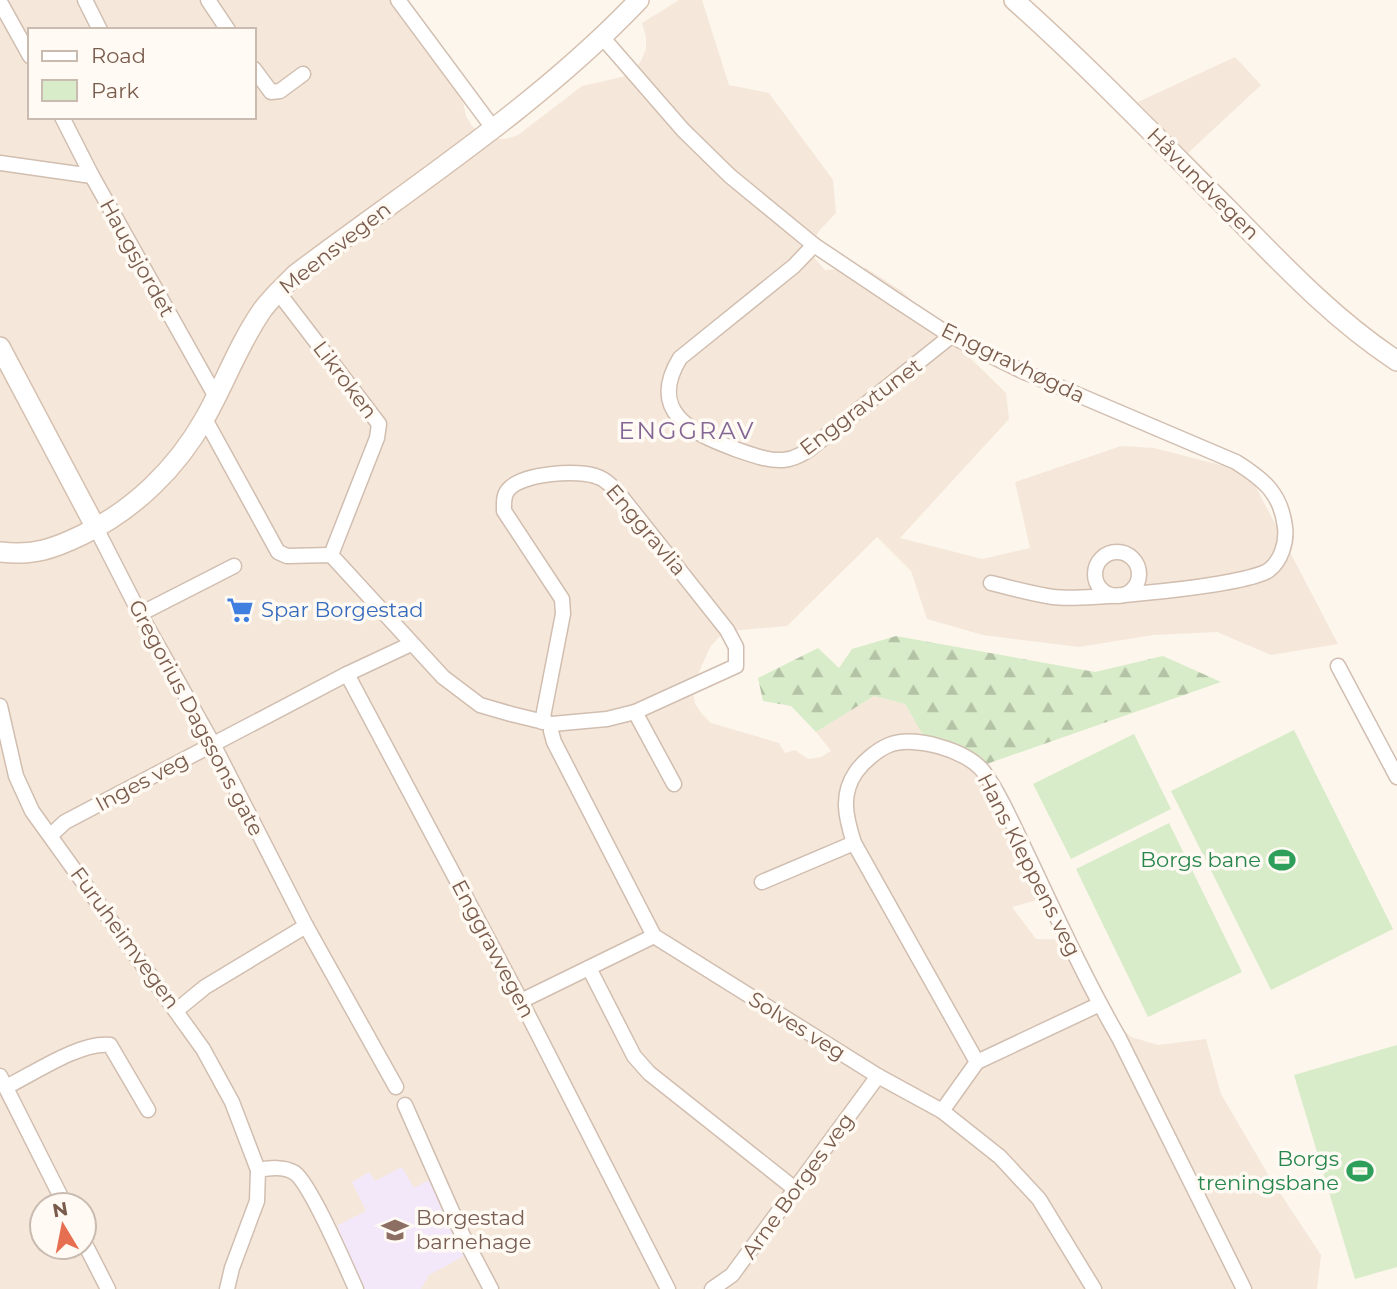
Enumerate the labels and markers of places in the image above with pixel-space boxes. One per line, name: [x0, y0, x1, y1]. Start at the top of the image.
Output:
supermarket icon: Spar Borgestad: [225, 595, 255, 625]
place label: Spar Borgestad: [261, 597, 424, 622]
sports icon: Borgs bane: [1267, 845, 1297, 875]
place label: Borgs bane: [1140, 847, 1261, 872]
place label: Borgs treningsbane: [1198, 1146, 1339, 1195]
sports icon: Borgs treningsbane: [1345, 1156, 1375, 1186]
place label: Borgestad barnehage: [416, 1205, 531, 1254]
school or university icon: Borgestad barnehage: [380, 1215, 410, 1245]

